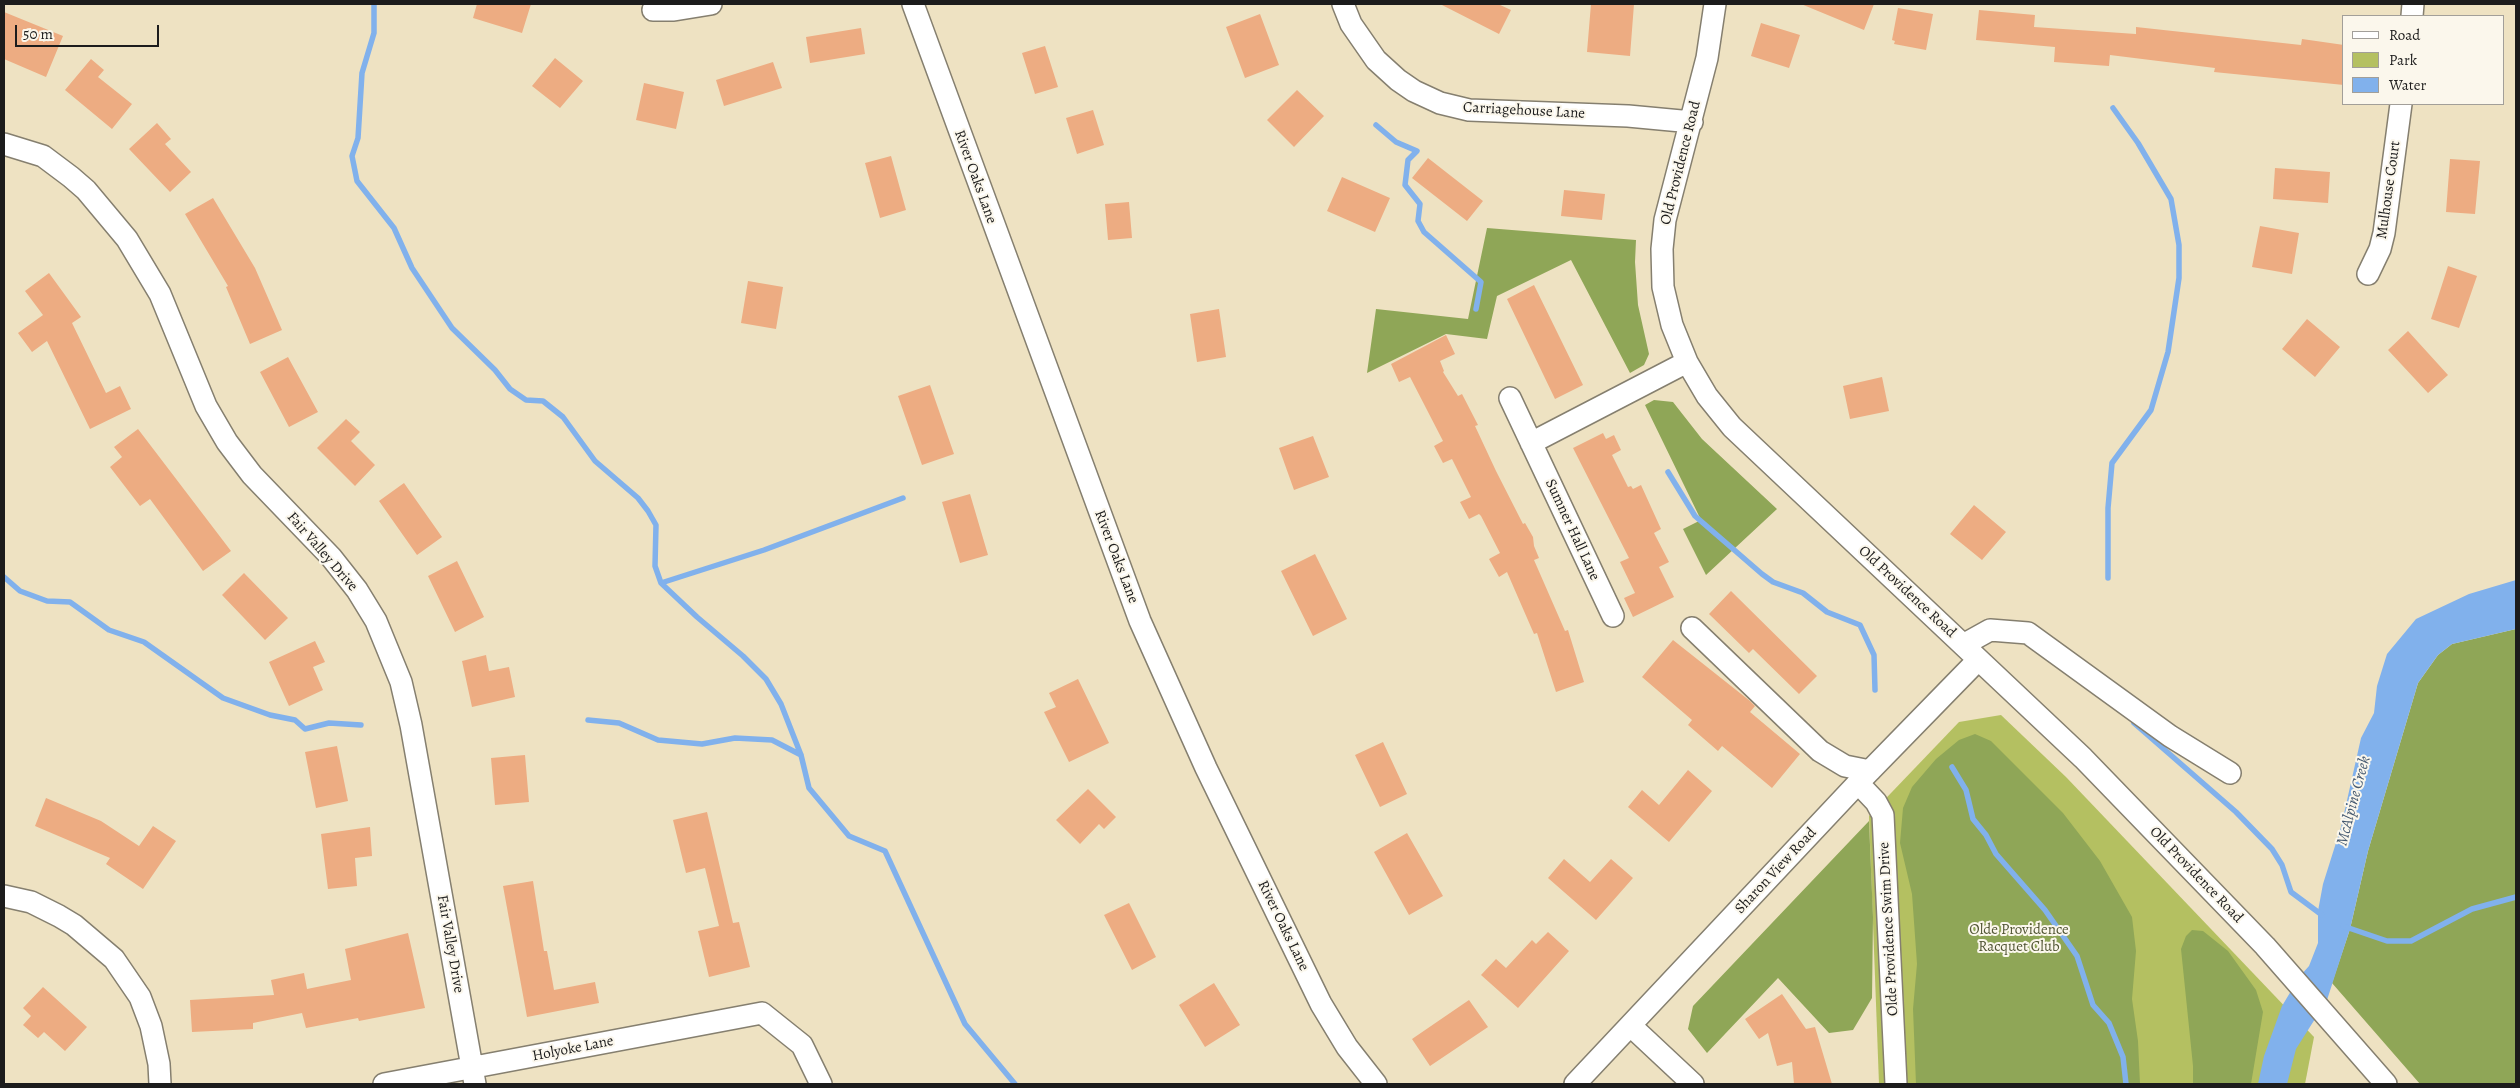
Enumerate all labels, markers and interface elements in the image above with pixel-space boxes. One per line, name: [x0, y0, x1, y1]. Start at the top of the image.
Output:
scale bar: [18, 15, 161, 47]
legend: [2342, 15, 2505, 105]
text: 50 m: [23, 24, 53, 44]
text: Road: [2389, 25, 2420, 45]
text: Park: [2389, 50, 2417, 70]
text: Water: [2389, 75, 2426, 95]
street label: Carriagehouse Lane: [1463, 99, 1585, 123]
street label: Old Providence Road: [1657, 99, 1705, 227]
street label: River Oaks Lane: [950, 128, 1000, 226]
street label: Mulhouse Court: [2373, 140, 2405, 240]
street label: Sumner Hall Lane: [1541, 476, 1603, 584]
street label: River Oaks Lane: [1090, 508, 1142, 606]
street label: Fair Valley Drive: [283, 509, 361, 595]
street label: Old Providence Road: [1854, 542, 1960, 642]
water label: McAlpine Creek: [2333, 754, 2375, 848]
street label: Old Providence Road: [2145, 823, 2247, 927]
street label: Sharon View Road: [1731, 824, 1821, 918]
street label: Olde Providence Swim Drive: [1875, 842, 1903, 1016]
street label: River Oaks Lane: [1253, 878, 1313, 974]
street label: Fair Valley Drive: [433, 894, 467, 994]
park label: Olde Providence Racquet Club: [1969, 921, 2069, 956]
street label: Holyoke Lane: [531, 1032, 615, 1066]

